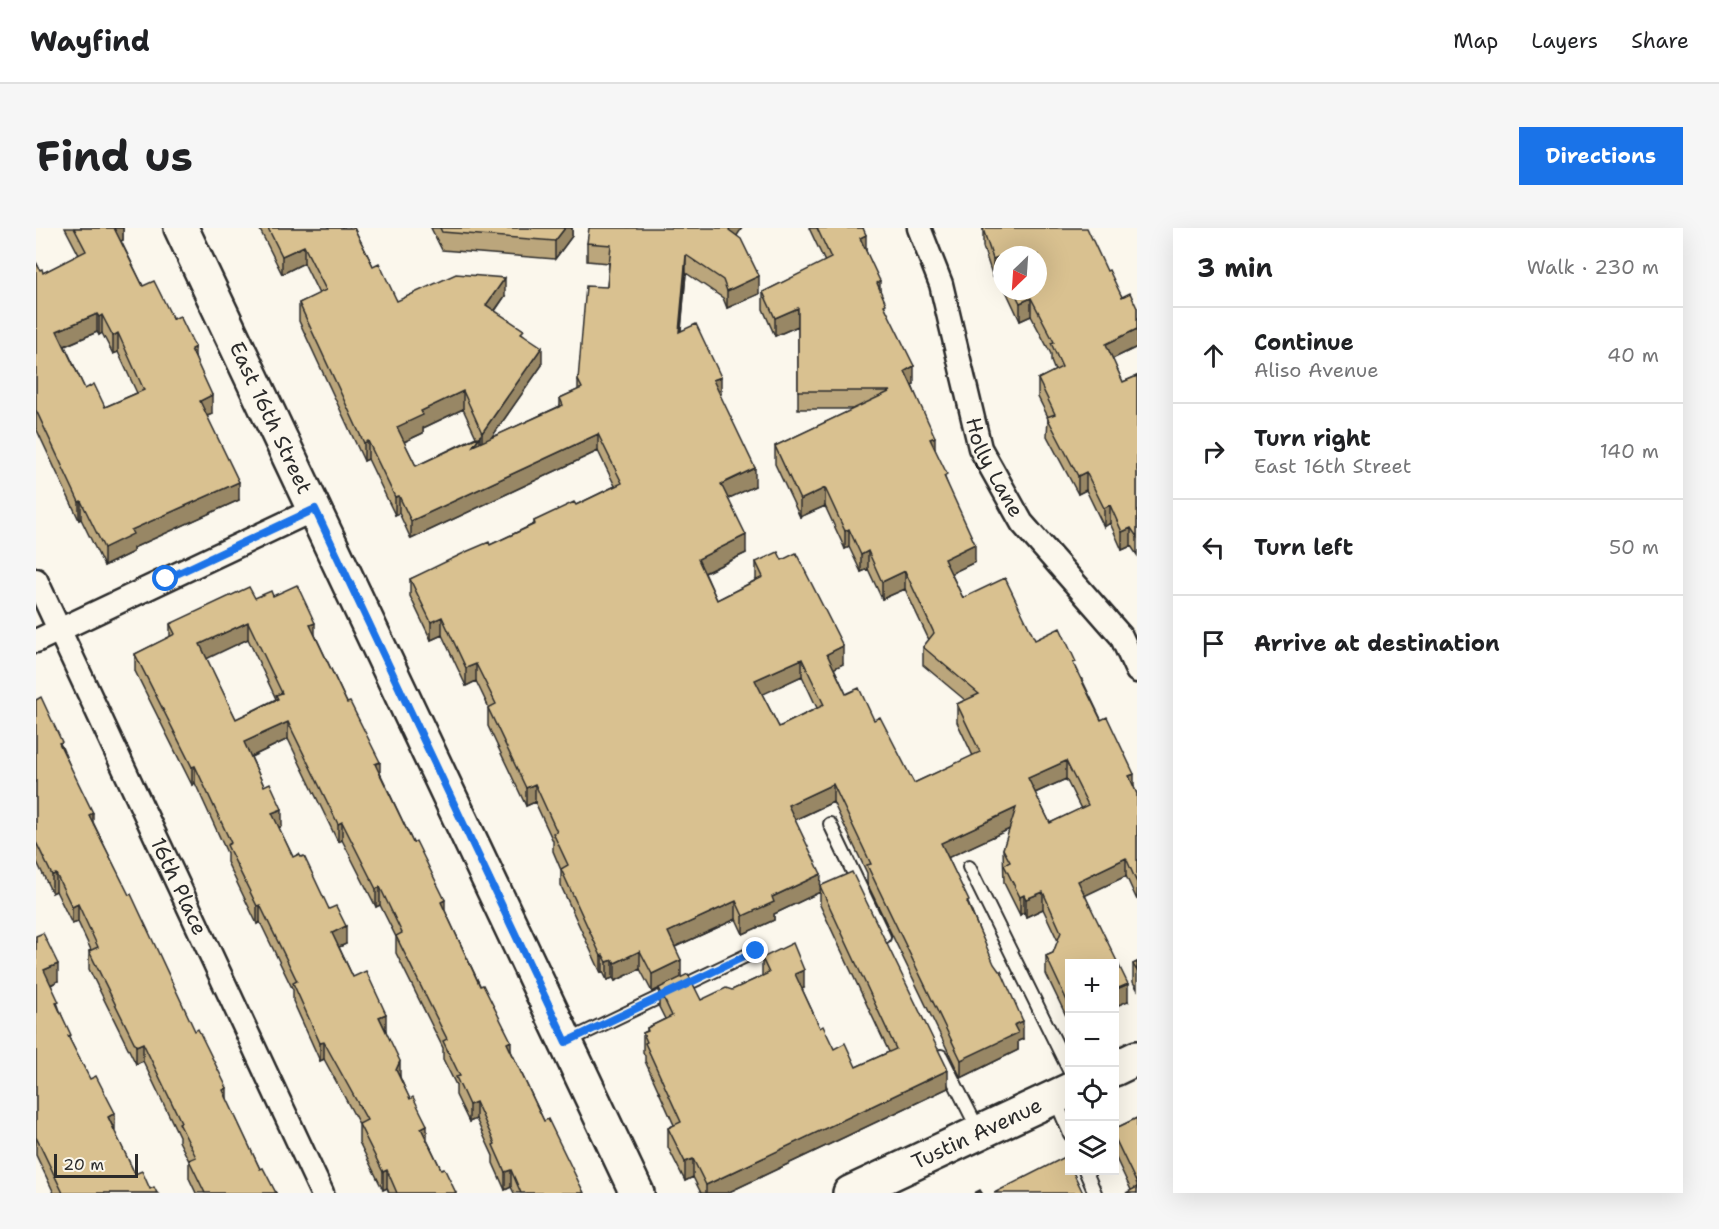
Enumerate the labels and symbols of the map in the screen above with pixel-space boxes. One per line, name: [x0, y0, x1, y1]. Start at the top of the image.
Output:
north arrow: [993, 246, 1047, 300]
street label: East 16th Street: [223, 337, 319, 499]
street label: Holly Lane: [959, 415, 1030, 522]
route start: [152, 565, 178, 591]
street label: 16th Place: [144, 833, 214, 940]
route end: [742, 937, 768, 963]
street label: Tustin Avenue: [907, 1091, 1047, 1176]
scale bar: [54, 1151, 138, 1178]

